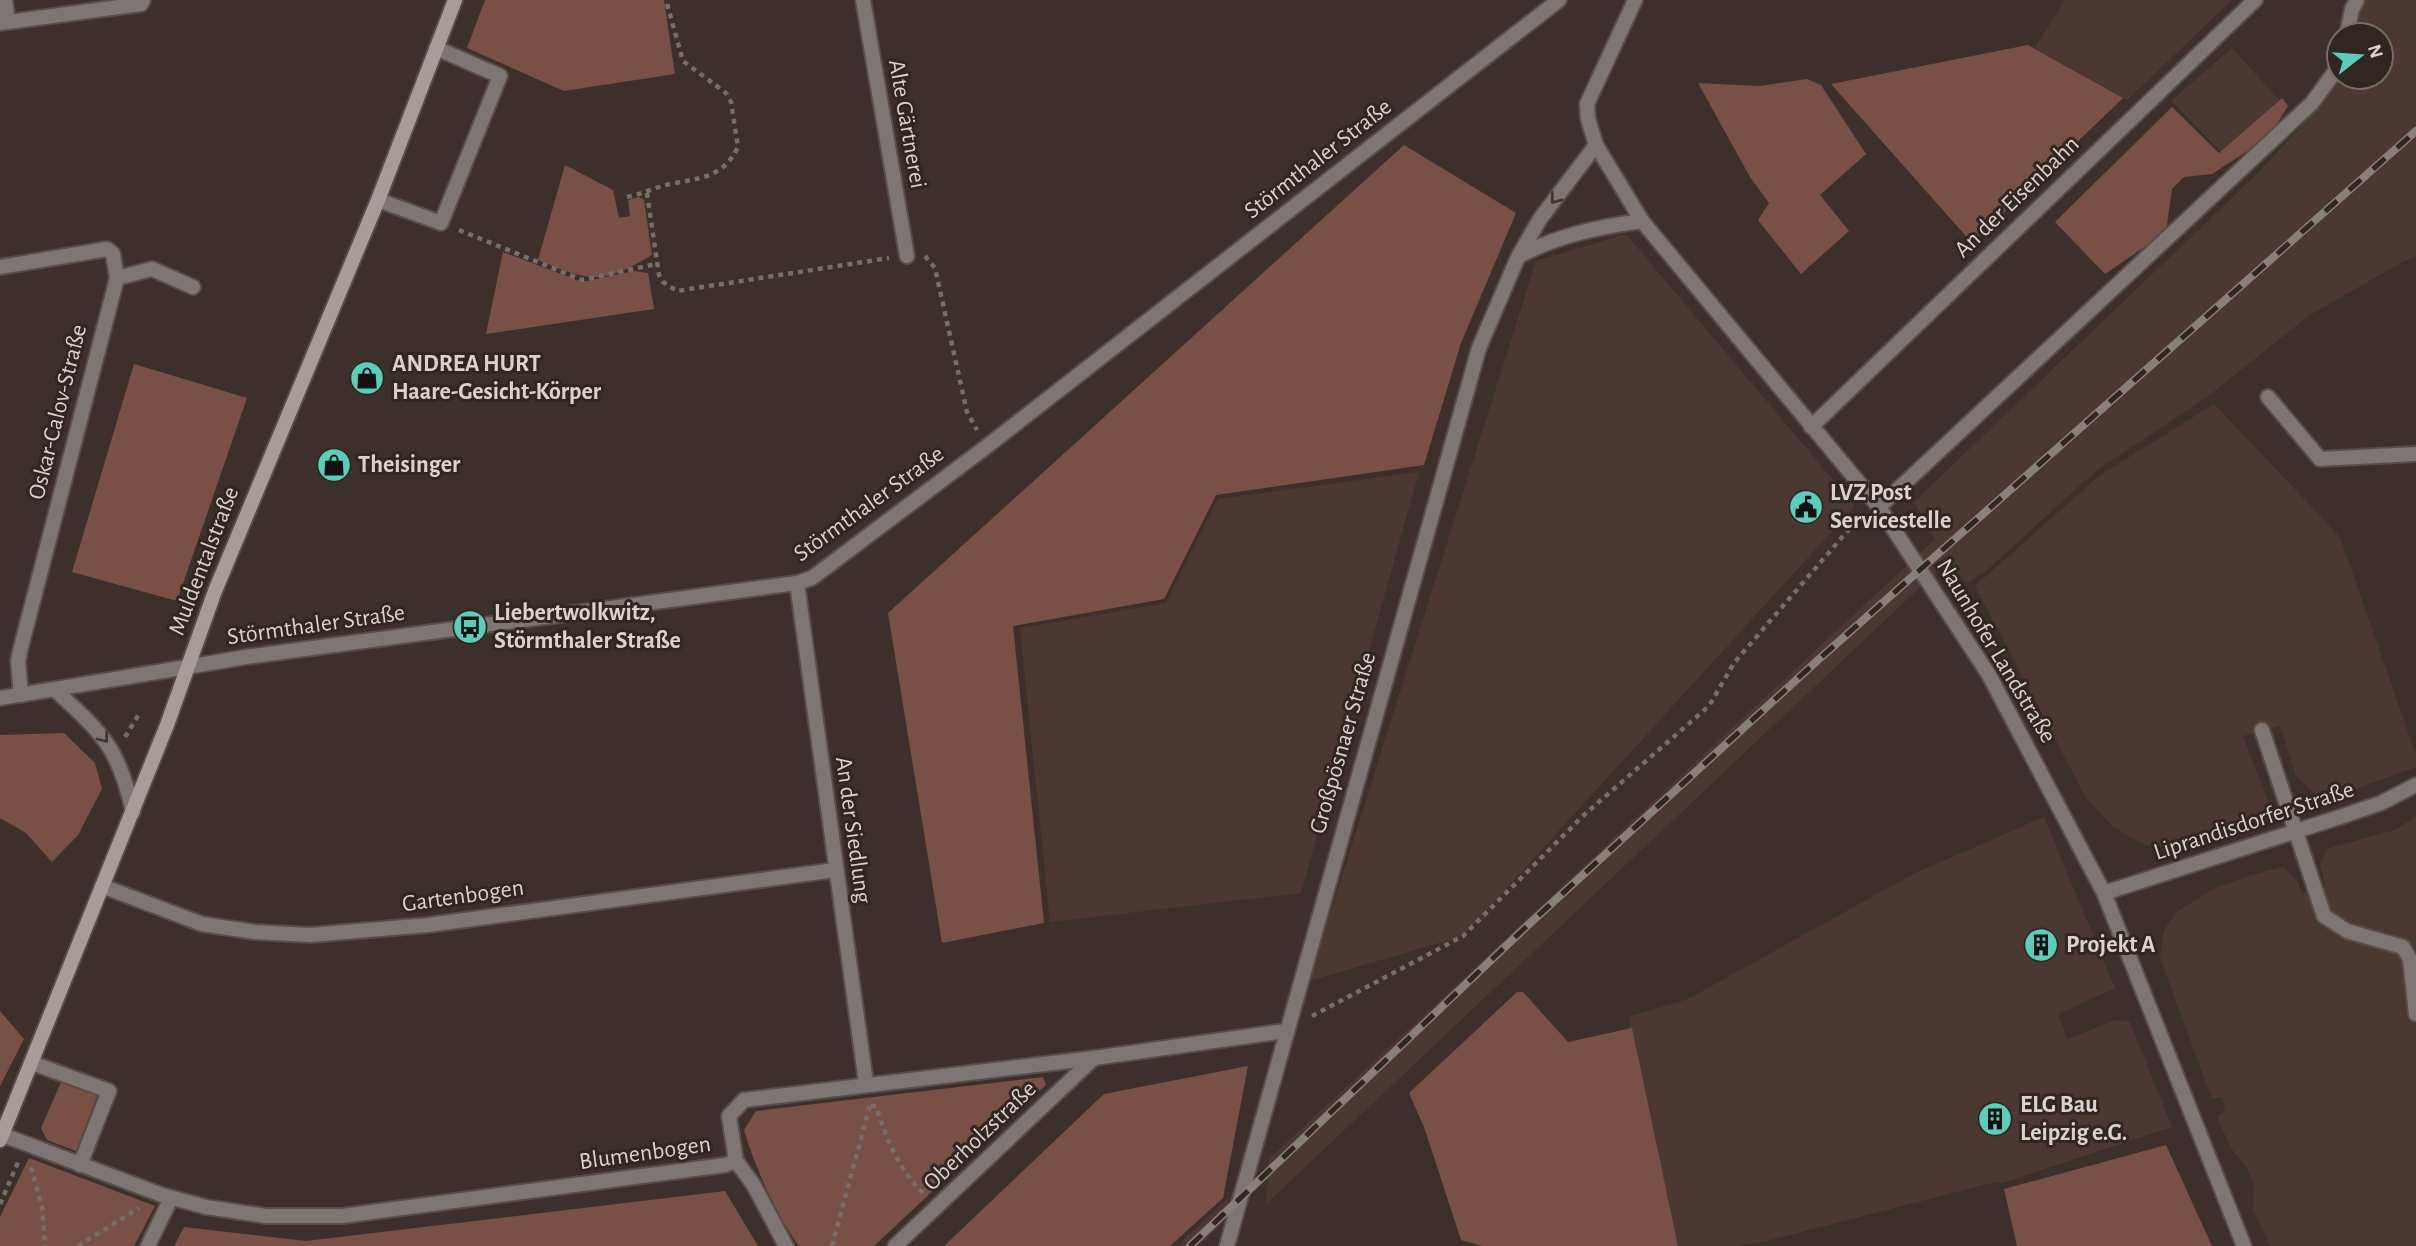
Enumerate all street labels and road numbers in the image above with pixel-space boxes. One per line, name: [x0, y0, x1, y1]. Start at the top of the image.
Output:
street label: Alte Gärtnerei: [884, 58, 930, 190]
street label: Störmthaler Straße: [1240, 94, 1396, 224]
street label: An der Eisenbahn: [1950, 132, 2084, 262]
street label: Oskar-Calov-Straße: [25, 322, 91, 502]
street label: Störmthaler Straße: [790, 442, 948, 566]
street label: Muldentalstraße: [165, 484, 243, 638]
street label: Naunhofer Landstraße: [1932, 555, 2060, 747]
street label: Störmthaler Straße: [226, 601, 406, 649]
street label: Großpösnaer Straße: [1306, 650, 1380, 836]
street label: An der Siedlung: [831, 755, 875, 905]
street label: Liprandisdorfer Straße: [2151, 777, 2357, 865]
street label: Gartenbogen: [401, 876, 525, 916]
street label: Oberholzstraße: [919, 1077, 1041, 1195]
street label: Blumenbogen: [578, 1132, 712, 1174]

